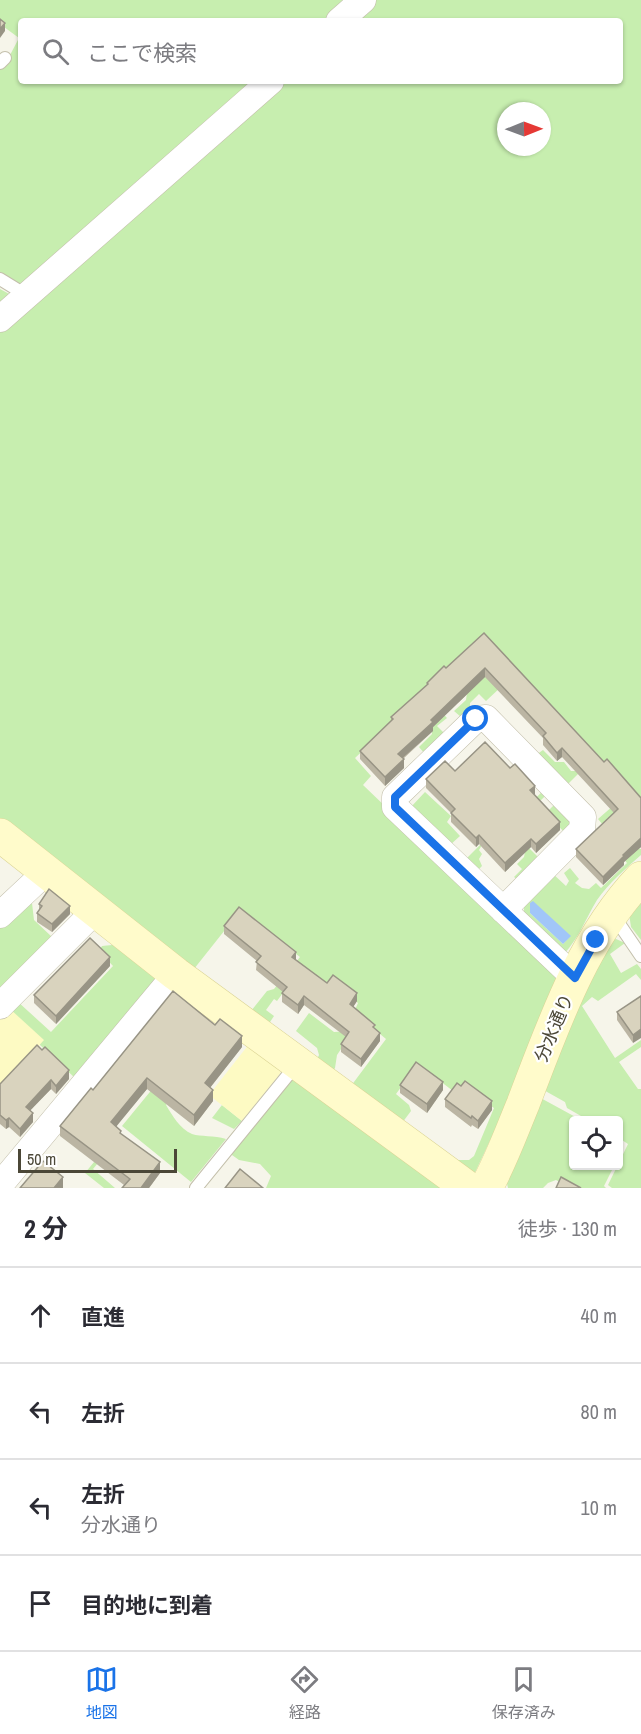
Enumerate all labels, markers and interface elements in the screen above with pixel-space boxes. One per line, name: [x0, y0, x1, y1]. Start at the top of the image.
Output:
search box: [18, 18, 623, 84]
icon: search: [39, 35, 72, 68]
text: ここで検索: [87, 38, 197, 68]
north arrow: [497, 102, 551, 156]
route start: [462, 705, 488, 731]
route end: [582, 926, 608, 952]
street label: 分水通り: [528, 990, 579, 1066]
map controls: [569, 1116, 623, 1170]
button: locate: [569, 1116, 623, 1170]
scale bar: [18, 1146, 177, 1174]
text: 50 m: [27, 1148, 56, 1170]
text: 2 分: [24, 1211, 68, 1246]
text: 徒歩 · 130 m: [518, 1215, 617, 1242]
icon: ahead: [24, 1299, 57, 1332]
text: 直進: [81, 1302, 125, 1332]
text: 40 m: [581, 1302, 617, 1329]
icon: left: [24, 1395, 57, 1428]
text: 左折: [81, 1398, 125, 1428]
text: 80 m: [581, 1398, 617, 1425]
text: 左折: [81, 1479, 125, 1509]
icon: left: [24, 1491, 57, 1524]
text: 10 m: [581, 1494, 617, 1521]
text: 分水通り: [81, 1511, 161, 1538]
icon: arrive: [24, 1587, 57, 1620]
text: 目的地に到着: [81, 1590, 213, 1620]
tab: 地図: [85, 1663, 118, 1723]
tab: 経路: [288, 1663, 321, 1723]
tab: 保存済み: [492, 1663, 556, 1723]

